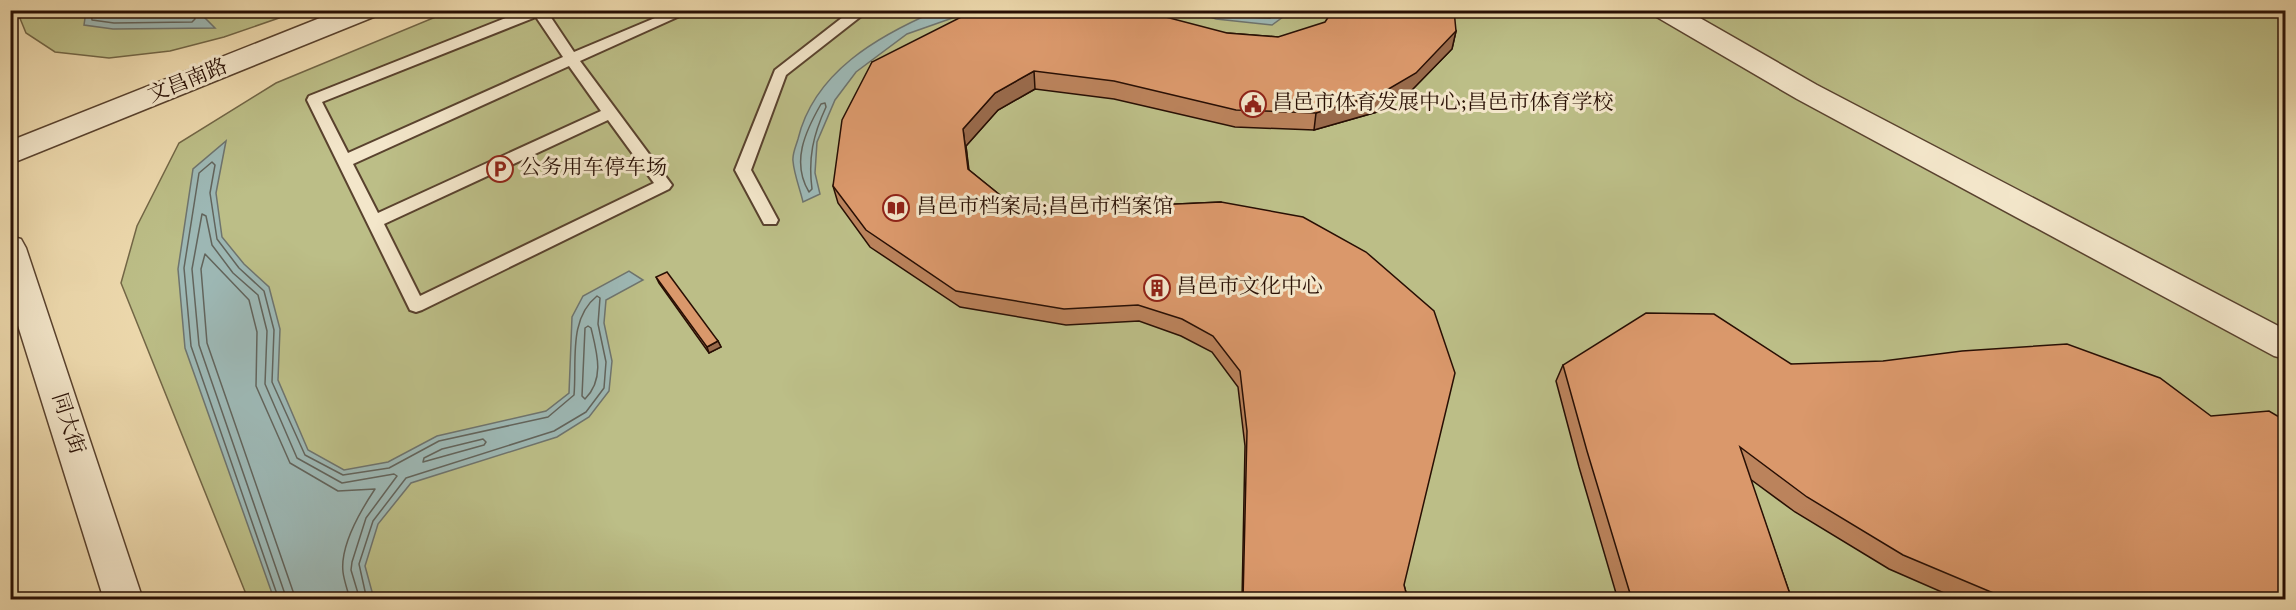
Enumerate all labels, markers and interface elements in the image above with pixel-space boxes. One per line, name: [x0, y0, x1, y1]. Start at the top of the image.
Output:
street label: 文昌南路: [143, 52, 233, 112]
public building icon: 昌邑市体育发展中心;昌邑市体育学校: [1238, 89, 1268, 119]
place label: 昌邑市体育发展中心;昌邑市体育学校: [1272, 89, 1614, 119]
parking icon: 公务用车停车场: [485, 154, 515, 184]
place label: 公务用车停车场: [520, 154, 667, 184]
library icon: 昌邑市档案局;昌邑市档案馆: [881, 193, 911, 223]
place label: 昌邑市档案局;昌邑市档案馆: [916, 193, 1174, 223]
building icon: 昌邑市文化中心: [1142, 273, 1172, 303]
place label: 昌邑市文化中心: [1176, 273, 1323, 303]
street label: 同大街: [43, 389, 91, 459]

